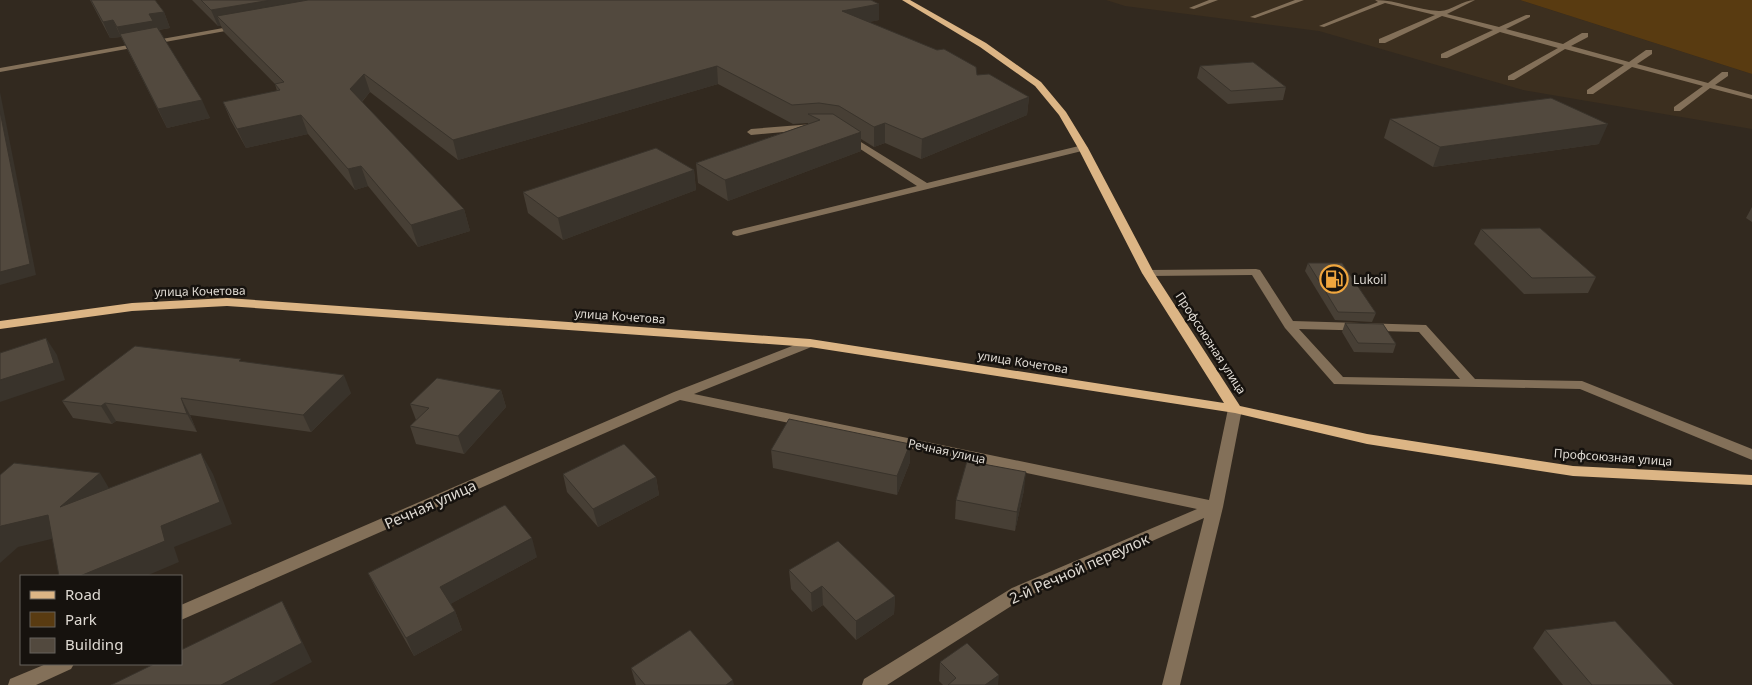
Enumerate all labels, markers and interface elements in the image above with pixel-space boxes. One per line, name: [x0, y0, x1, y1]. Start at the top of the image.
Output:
fuel station icon: Lukoil: [1319, 264, 1349, 294]
place label: Lukoil: [1353, 271, 1387, 288]
street label: улица Кочетова: [154, 282, 246, 300]
street label: Профсоюзная улица: [1172, 289, 1250, 397]
street label: улица Кочетова: [574, 304, 666, 328]
street label: улица Кочетова: [977, 346, 1069, 378]
street label: Речная улица: [907, 434, 987, 468]
street label: Профсоюзная улица: [1553, 444, 1673, 470]
street label: Речная улица: [381, 475, 479, 533]
street label: 2-й Речной переулок: [1006, 528, 1152, 608]
legend: [20, 575, 182, 665]
text: Road: [65, 584, 101, 604]
text: Park: [65, 609, 97, 629]
text: Building: [65, 634, 123, 654]

